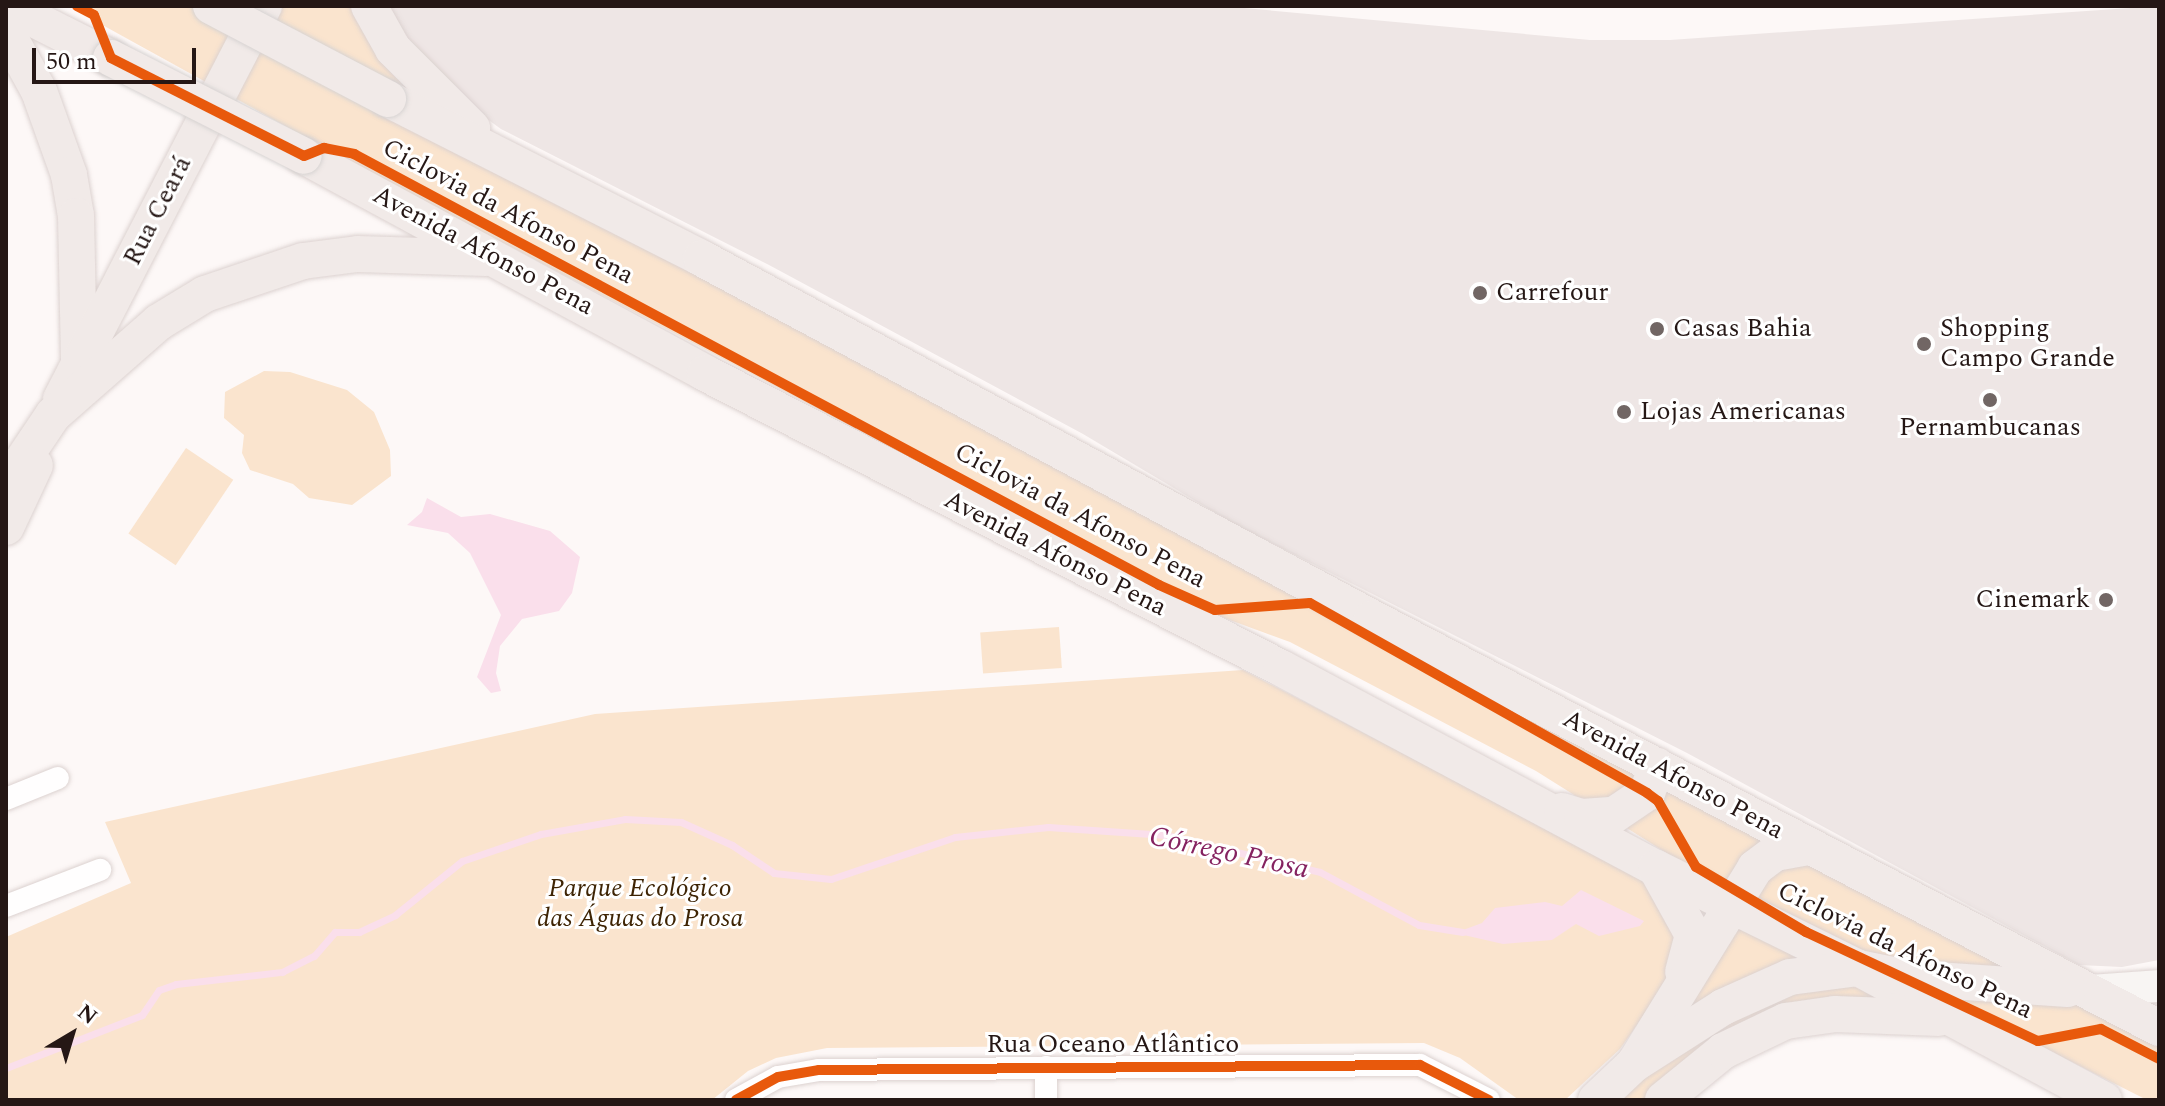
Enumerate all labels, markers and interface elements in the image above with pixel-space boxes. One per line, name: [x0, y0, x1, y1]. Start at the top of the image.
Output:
scale bar: [36, 32, 200, 82]
text: 50 m: [46, 44, 97, 80]
street label: Ciclovia da Afonso Pena: [377, 133, 639, 291]
street label: Rua Ceará: [117, 151, 199, 271]
street label: Avenida Afonso Pena: [367, 180, 599, 322]
place label: Carrefour: [1496, 277, 1609, 309]
marker: Carrefour: [1471, 284, 1489, 302]
place label: Casas Bahia: [1673, 313, 1812, 345]
place label: Shopping Campo Grande: [1940, 313, 2115, 374]
marker: Casas Bahia: [1648, 320, 1666, 338]
marker: Shopping Campo Grande: [1915, 335, 1933, 353]
marker: Pernambucanas: [1981, 391, 1999, 409]
place label: Lojas Americanas: [1640, 396, 1846, 428]
marker: Lojas Americanas: [1615, 403, 1633, 421]
place label: Pernambucanas: [1899, 412, 2081, 444]
street label: Ciclovia da Afonso Pena: [949, 437, 1211, 595]
street label: Avenida Afonso Pena: [939, 484, 1171, 624]
place label: Cinemark: [1975, 584, 2090, 616]
marker: Cinemark: [2097, 591, 2115, 609]
street label: Avenida Afonso Pena: [1557, 704, 1789, 846]
water label: Córrego Prosa: [1146, 820, 1312, 886]
park label: Parque Ecológico das Águas do Prosa: [537, 873, 743, 934]
street label: Ciclovia da Afonso Pena: [1772, 876, 2038, 1026]
north arrow: [32, 994, 112, 1074]
text: N: [70, 996, 104, 1033]
street label: Rua Oceano Atlântico: [987, 1029, 1239, 1061]

